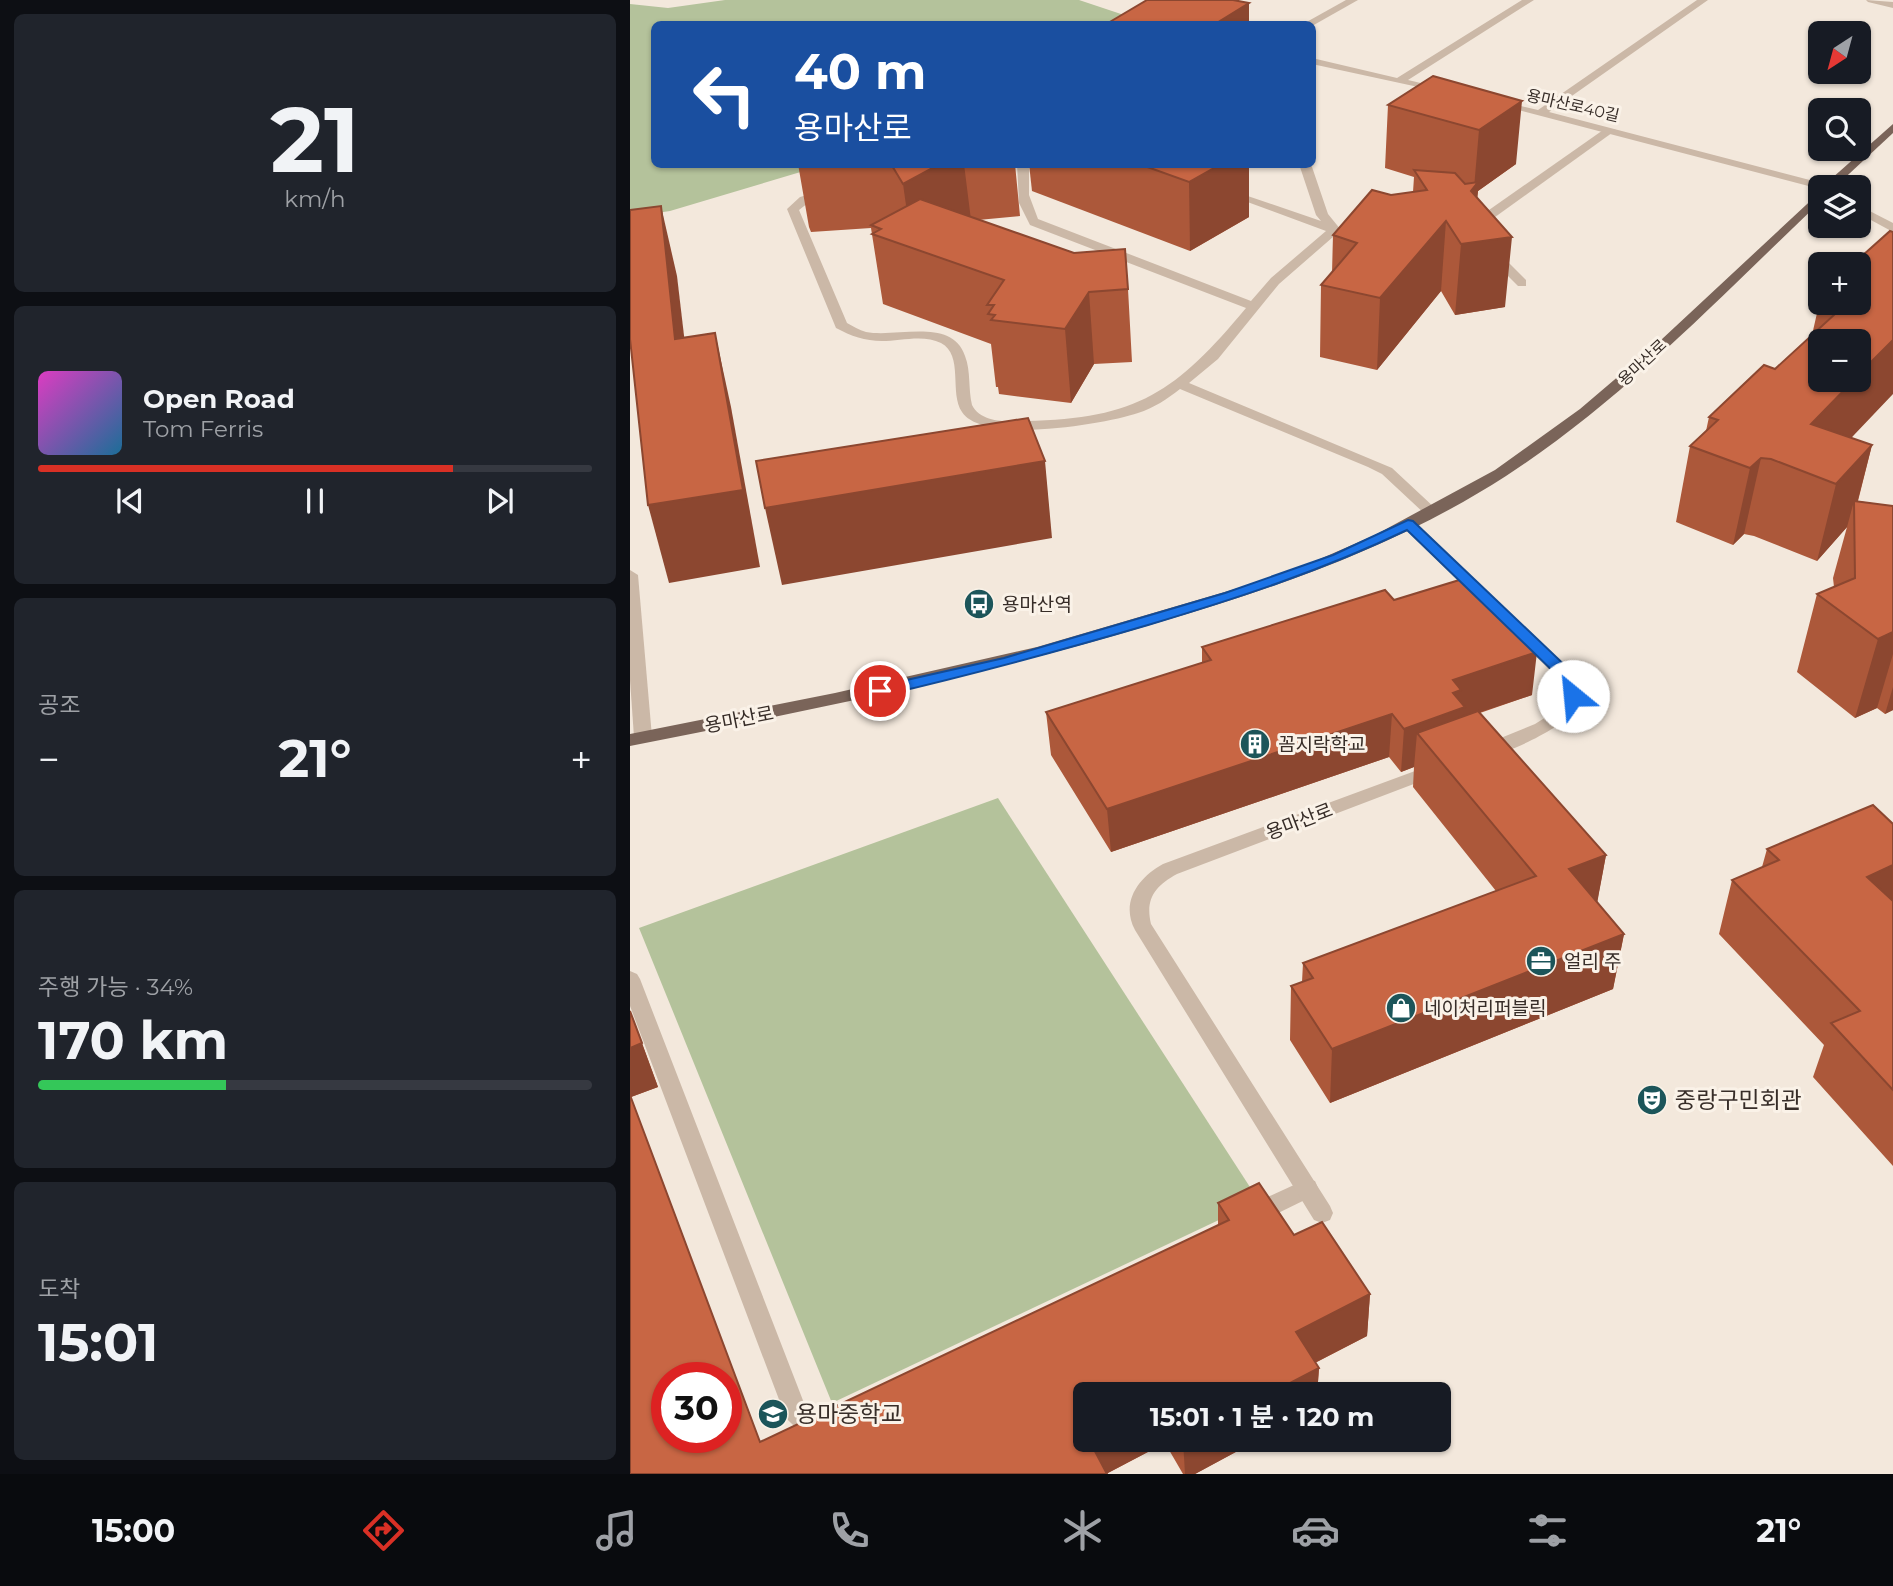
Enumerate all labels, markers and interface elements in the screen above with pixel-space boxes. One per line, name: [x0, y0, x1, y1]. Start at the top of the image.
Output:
north arrow: [1808, 21, 1871, 84]
map controls: [1808, 21, 1871, 392]
text: 40 m: [794, 42, 926, 101]
icon: left: [679, 49, 770, 140]
text: 21: [270, 84, 360, 195]
street label: 용마산로40길: [1525, 86, 1621, 125]
button: search: [1808, 98, 1871, 161]
text: 용마산로: [794, 108, 912, 147]
button: layers: [1808, 175, 1871, 238]
text: km/h: [284, 185, 346, 213]
button: +: [1808, 252, 1871, 315]
button: −: [1808, 329, 1871, 392]
street label: 용마산로: [1614, 335, 1671, 389]
text: Open Road: [143, 383, 295, 415]
text: Tom Ferris: [143, 415, 263, 443]
icon: previous: [111, 482, 149, 520]
icon: pause: [296, 482, 334, 520]
icon: next: [481, 482, 519, 520]
bus stop icon: 용마산역: [962, 587, 996, 621]
place label: 용마산역: [1002, 593, 1072, 616]
position arrow: [1536, 659, 1610, 733]
pin: [850, 661, 910, 721]
icon: arrive: [861, 672, 899, 710]
text: 공조: [38, 691, 80, 719]
street label: 용마산로: [703, 702, 776, 737]
text: 21°: [279, 727, 351, 790]
building icon: 꼼지락학교: [1238, 727, 1272, 761]
place label: 꼼지락학교: [1278, 733, 1365, 756]
text: −: [38, 736, 60, 783]
text: +: [570, 736, 592, 783]
street label: 용마산로: [1262, 798, 1336, 845]
office icon: 얼리 주: [1524, 944, 1558, 978]
place label: 얼리 주: [1564, 950, 1621, 973]
text: 주행 가능 · 34%: [38, 973, 193, 1001]
shop icon: 네이처리퍼블릭: [1384, 991, 1418, 1025]
place label: 네이처리퍼블릭: [1424, 997, 1546, 1020]
text: 170 km: [38, 1009, 228, 1072]
theatre icon: 중랑구민회관: [1635, 1083, 1669, 1117]
place label: 중랑구민회관: [1675, 1086, 1802, 1114]
text: 도착: [38, 1275, 80, 1303]
text: 15:01: [38, 1311, 158, 1374]
speed limit sign: 30: [651, 1362, 742, 1453]
school or university icon: 용마중학교: [756, 1397, 790, 1431]
place label: 용마중학교: [796, 1400, 902, 1428]
text: 15:01 · 1 분 · 120 m: [1150, 1401, 1374, 1433]
icon: directions: [359, 1506, 408, 1555]
icon: music: [592, 1506, 641, 1555]
icon: phone: [825, 1506, 874, 1555]
icon: climate: [1058, 1506, 1107, 1555]
icon: car: [1291, 1506, 1340, 1555]
icon: filters: [1523, 1506, 1572, 1555]
text: 15:00: [92, 1511, 175, 1550]
text: 21°: [1756, 1511, 1801, 1550]

